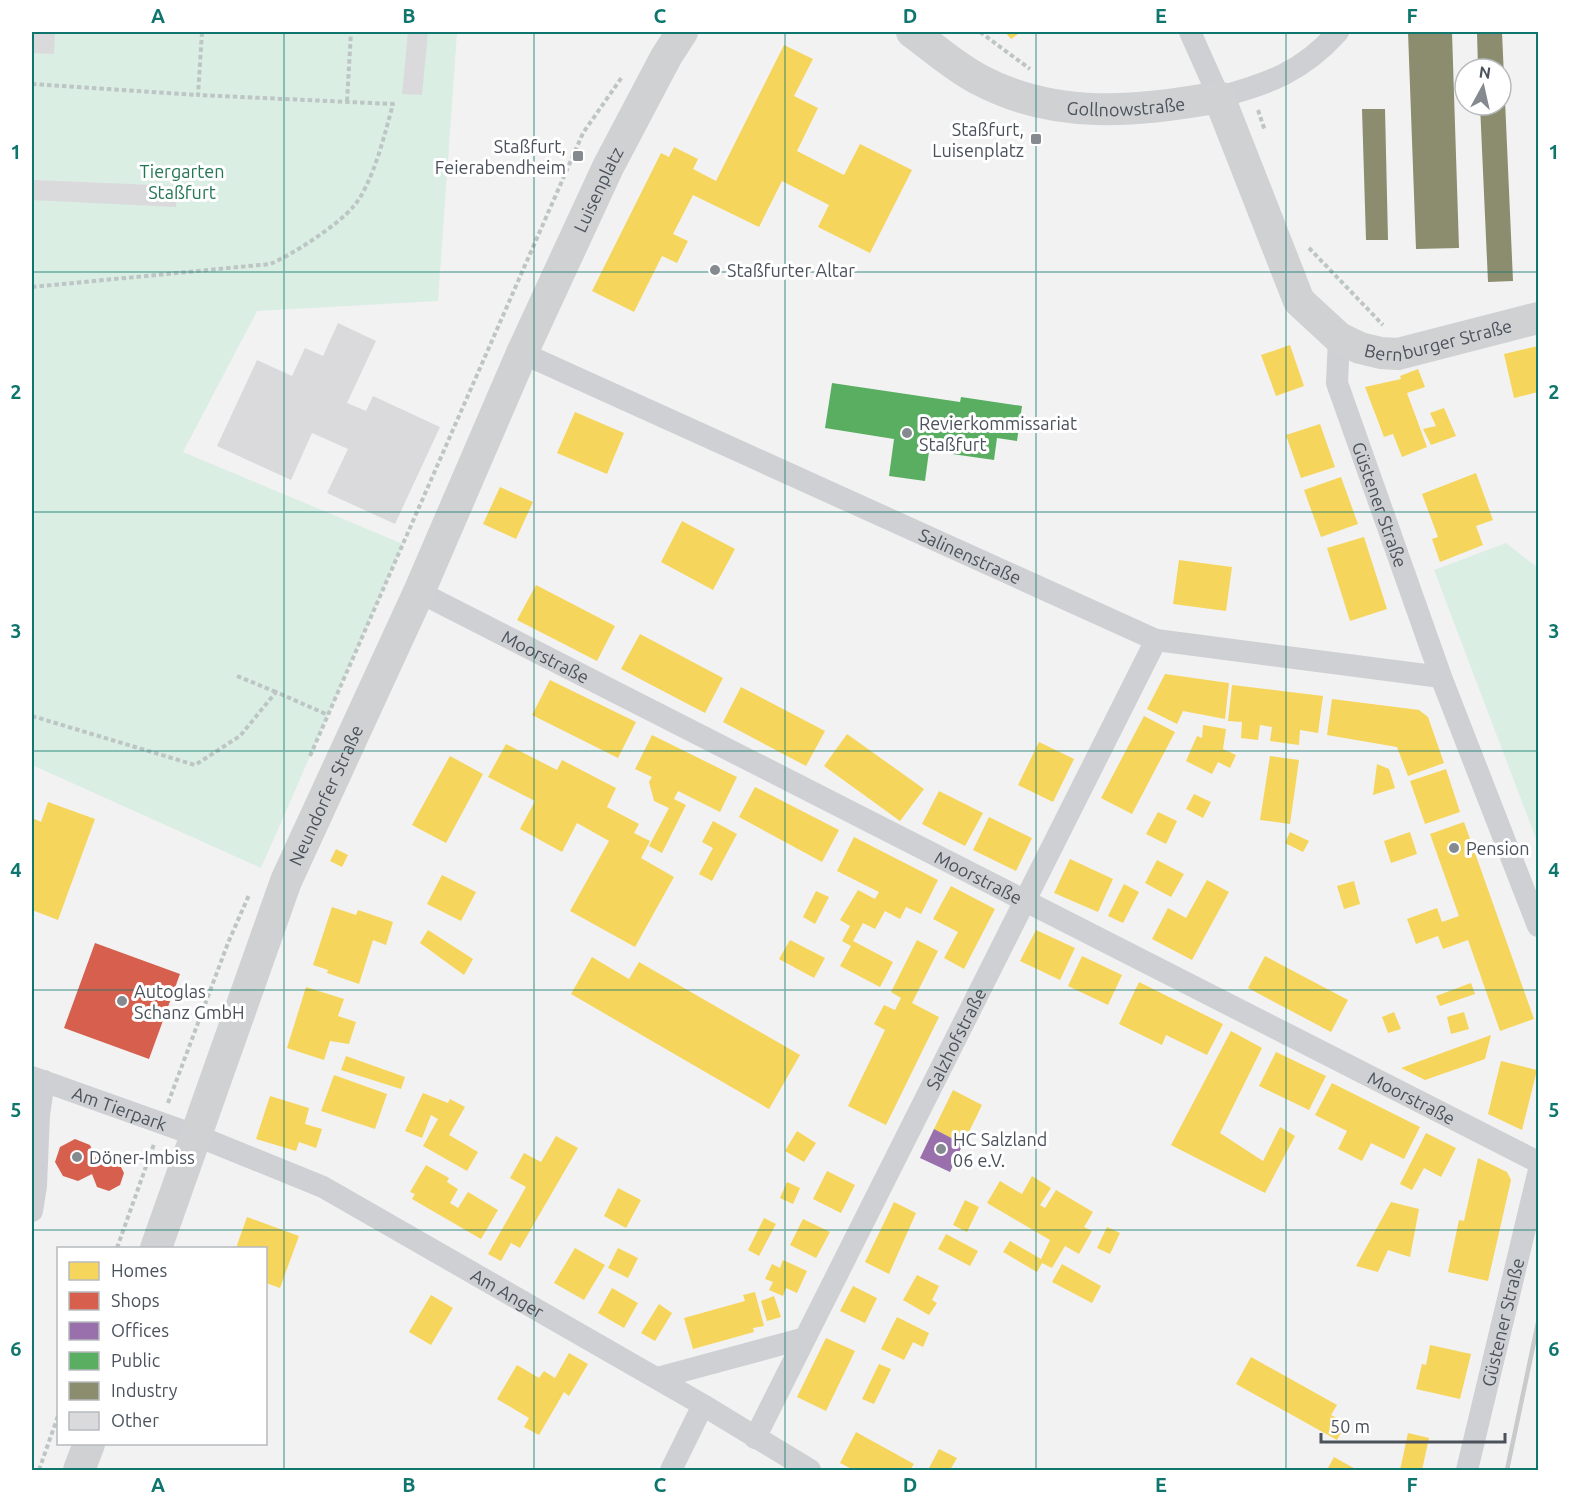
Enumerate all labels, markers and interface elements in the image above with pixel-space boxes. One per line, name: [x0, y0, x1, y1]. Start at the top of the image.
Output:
text: A: [151, 4, 165, 27]
text: B: [402, 4, 416, 27]
text: C: [654, 4, 667, 27]
text: D: [903, 4, 917, 27]
text: E: [1155, 4, 1167, 27]
text: F: [1406, 4, 1418, 27]
north arrow: [1453, 57, 1513, 117]
text: N: [1478, 62, 1492, 82]
street label: Gollnowstraße: [1066, 93, 1186, 119]
place label: Staßfurt, Luisenplatz: [932, 119, 1024, 160]
marker: Staßfurt, Luisenplatz: [1029, 132, 1043, 146]
place label: Staßfurt, Feierabendheim: [435, 136, 566, 177]
text: 1: [10, 140, 22, 163]
text: 1: [1548, 140, 1560, 163]
street label: Luisenplatz: [569, 144, 627, 235]
marker: Staßfurt, Feierabendheim: [571, 149, 585, 163]
park label: Tiergarten Staßfurt: [139, 161, 225, 202]
place label: Staßfurter Altar: [727, 260, 855, 280]
marker: Staßfurter Altar: [708, 263, 722, 277]
street label: Bernburger Straße: [1362, 315, 1514, 364]
text: 2: [10, 380, 22, 403]
text: 2: [1548, 380, 1560, 403]
place label: Revierkommissariat Staßfurt: [919, 413, 1077, 454]
marker: Revierkommissariat Staßfurt: [900, 426, 914, 440]
street label: Güstener Straße: [1349, 439, 1411, 570]
street label: Salinenstraße: [916, 524, 1024, 588]
text: 3: [10, 619, 22, 642]
text: 3: [1548, 619, 1560, 642]
street label: Moorstraße: [499, 626, 593, 687]
street label: Neundorfer Straße: [285, 722, 367, 868]
place label: Pension: [1466, 838, 1530, 858]
marker: Pension: [1447, 841, 1461, 855]
street label: Moorstraße: [932, 847, 1026, 908]
text: 4: [10, 858, 22, 881]
text: 4: [1548, 858, 1560, 881]
place label: Autoglas Schanz GmbH: [134, 981, 245, 1022]
street label: Salzhofstraße: [922, 984, 990, 1093]
marker: Autoglas Schanz GmbH: [115, 994, 129, 1008]
street label: Moorstraße: [1365, 1067, 1459, 1128]
street label: Am Tierpark: [70, 1082, 169, 1134]
text: 5: [10, 1098, 22, 1121]
text: 5: [1548, 1098, 1560, 1121]
place label: HC Salzland 06 e.V.: [953, 1129, 1047, 1170]
marker: HC Salzland 06 e.V.: [934, 1142, 948, 1156]
place label: Döner-Imbiss: [89, 1147, 195, 1167]
marker: Döner-Imbiss: [70, 1150, 84, 1164]
legend: [57, 1247, 267, 1445]
street label: Güstener Straße: [1477, 1256, 1528, 1388]
text: Homes: [111, 1260, 168, 1280]
street label: Am Anger: [468, 1264, 548, 1322]
text: Shops: [111, 1290, 160, 1310]
text: Offices: [111, 1320, 169, 1340]
text: 6: [10, 1337, 22, 1360]
text: 6: [1548, 1337, 1560, 1360]
text: Public: [111, 1350, 160, 1370]
text: Industry: [111, 1380, 178, 1400]
scale bar: [1321, 1406, 1506, 1444]
text: Other: [111, 1410, 159, 1430]
text: 50 m: [1330, 1416, 1370, 1436]
text: A: [151, 1473, 165, 1496]
text: B: [402, 1473, 416, 1496]
text: C: [654, 1473, 667, 1496]
text: D: [903, 1473, 917, 1496]
text: E: [1155, 1473, 1167, 1496]
text: F: [1406, 1473, 1418, 1496]

